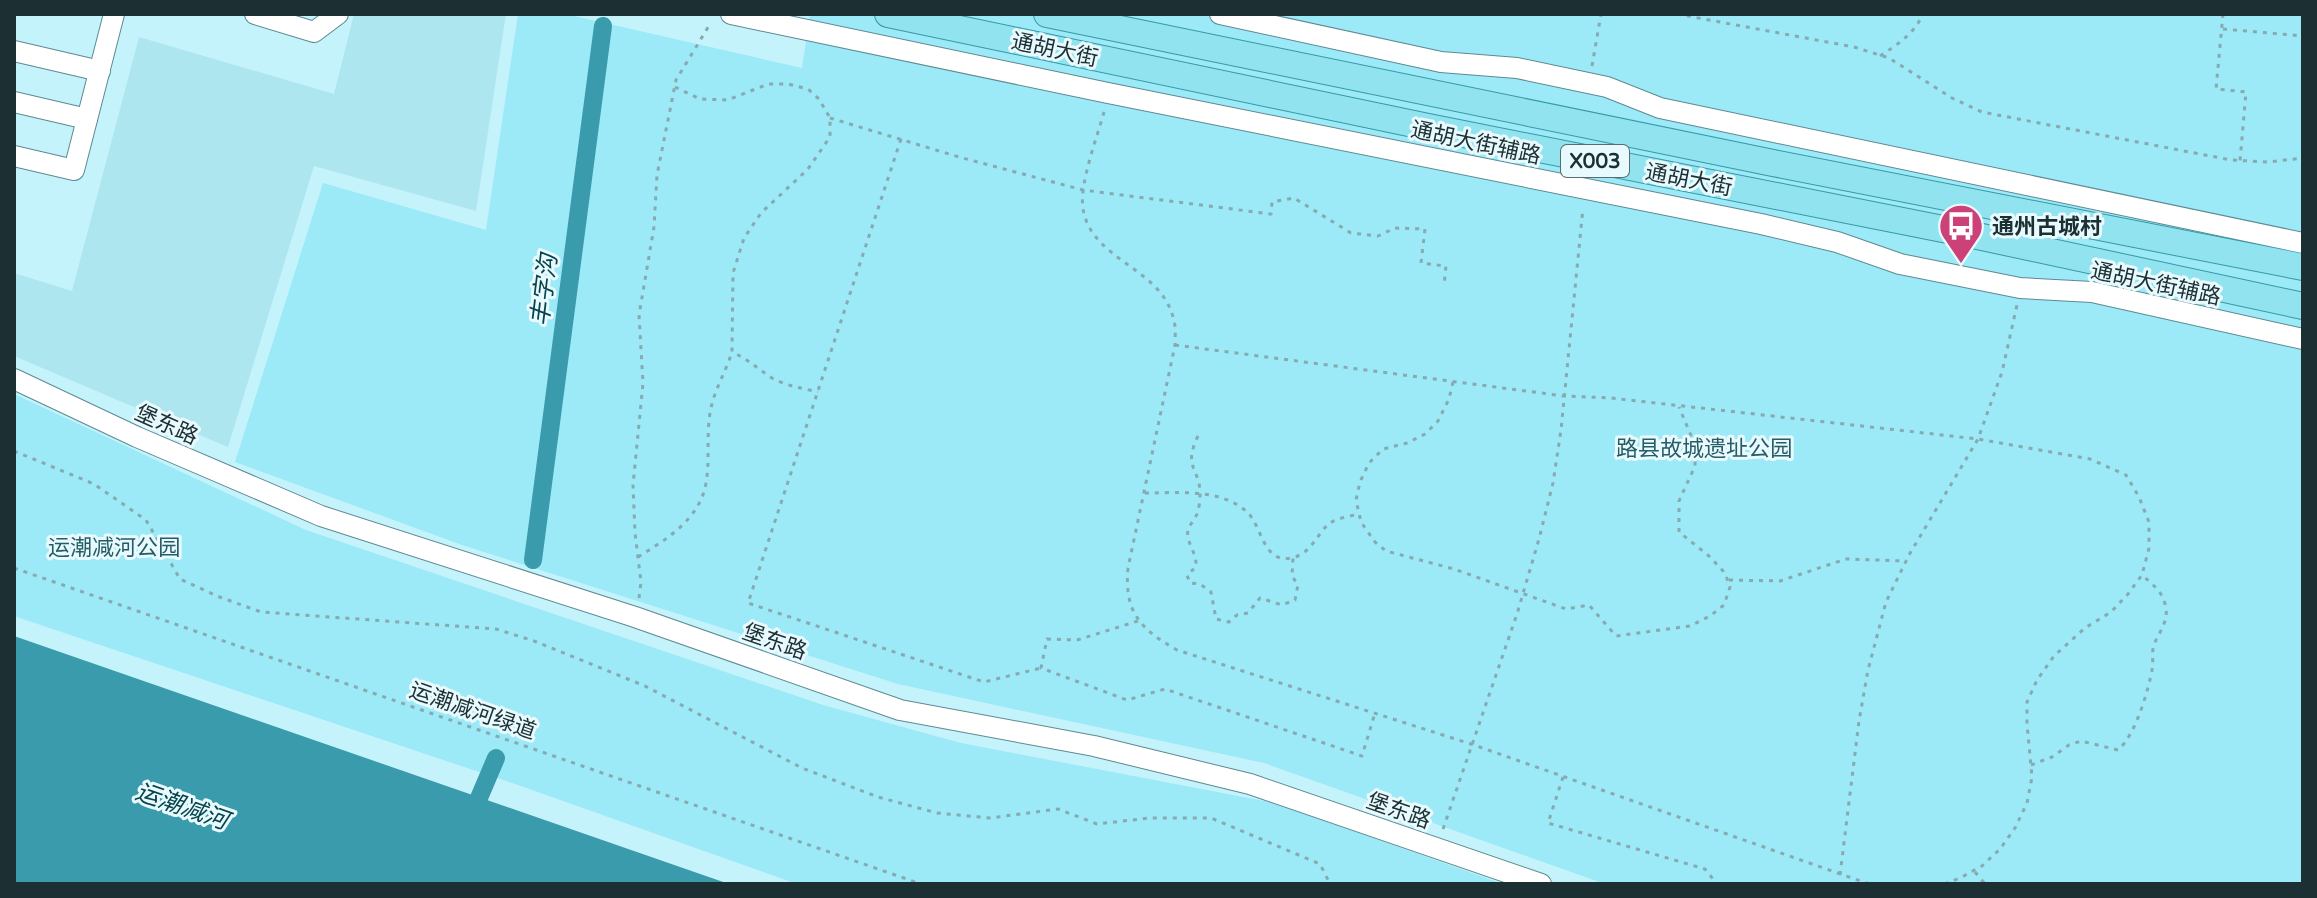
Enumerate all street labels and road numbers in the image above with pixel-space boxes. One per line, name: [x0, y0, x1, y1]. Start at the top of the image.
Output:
street label: 通胡大街: [1009, 28, 1101, 72]
street label: 通胡大街辅路: [1409, 117, 1543, 169]
road number: X003: [1561, 145, 1629, 177]
street label: 通胡大街: [1643, 159, 1734, 201]
street label: 通胡大街辅路: [2089, 258, 2223, 310]
street label: 堡东路: [131, 400, 202, 450]
street label: 堡东路: [739, 619, 810, 665]
street label: 运潮减河绿道: [406, 677, 539, 745]
street label: 堡东路: [1363, 788, 1434, 834]

